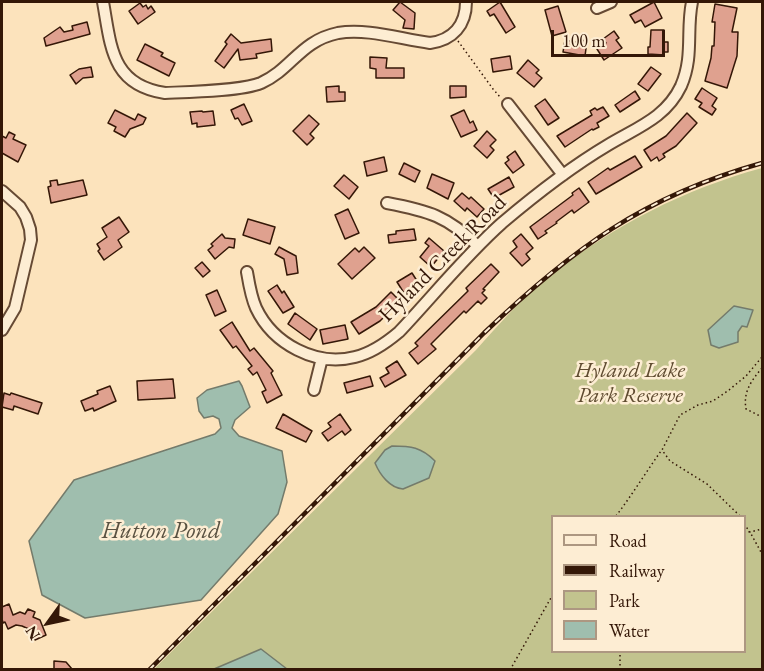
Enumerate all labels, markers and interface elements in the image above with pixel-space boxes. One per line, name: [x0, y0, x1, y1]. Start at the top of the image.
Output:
scale bar: [554, 18, 668, 56]
text: 100 m: [562, 29, 606, 52]
street label: Hyland Creek Road: [374, 190, 512, 328]
park label: Hyland Lake Park Reserve: [575, 358, 685, 410]
legend: [551, 515, 746, 653]
water label: Hutton Pond: [102, 517, 220, 545]
text: Road: [609, 529, 647, 552]
text: Railway: [609, 559, 665, 582]
text: Park: [609, 589, 640, 612]
north arrow: [18, 593, 78, 653]
text: Water: [609, 619, 650, 642]
text: N: [20, 622, 45, 644]

